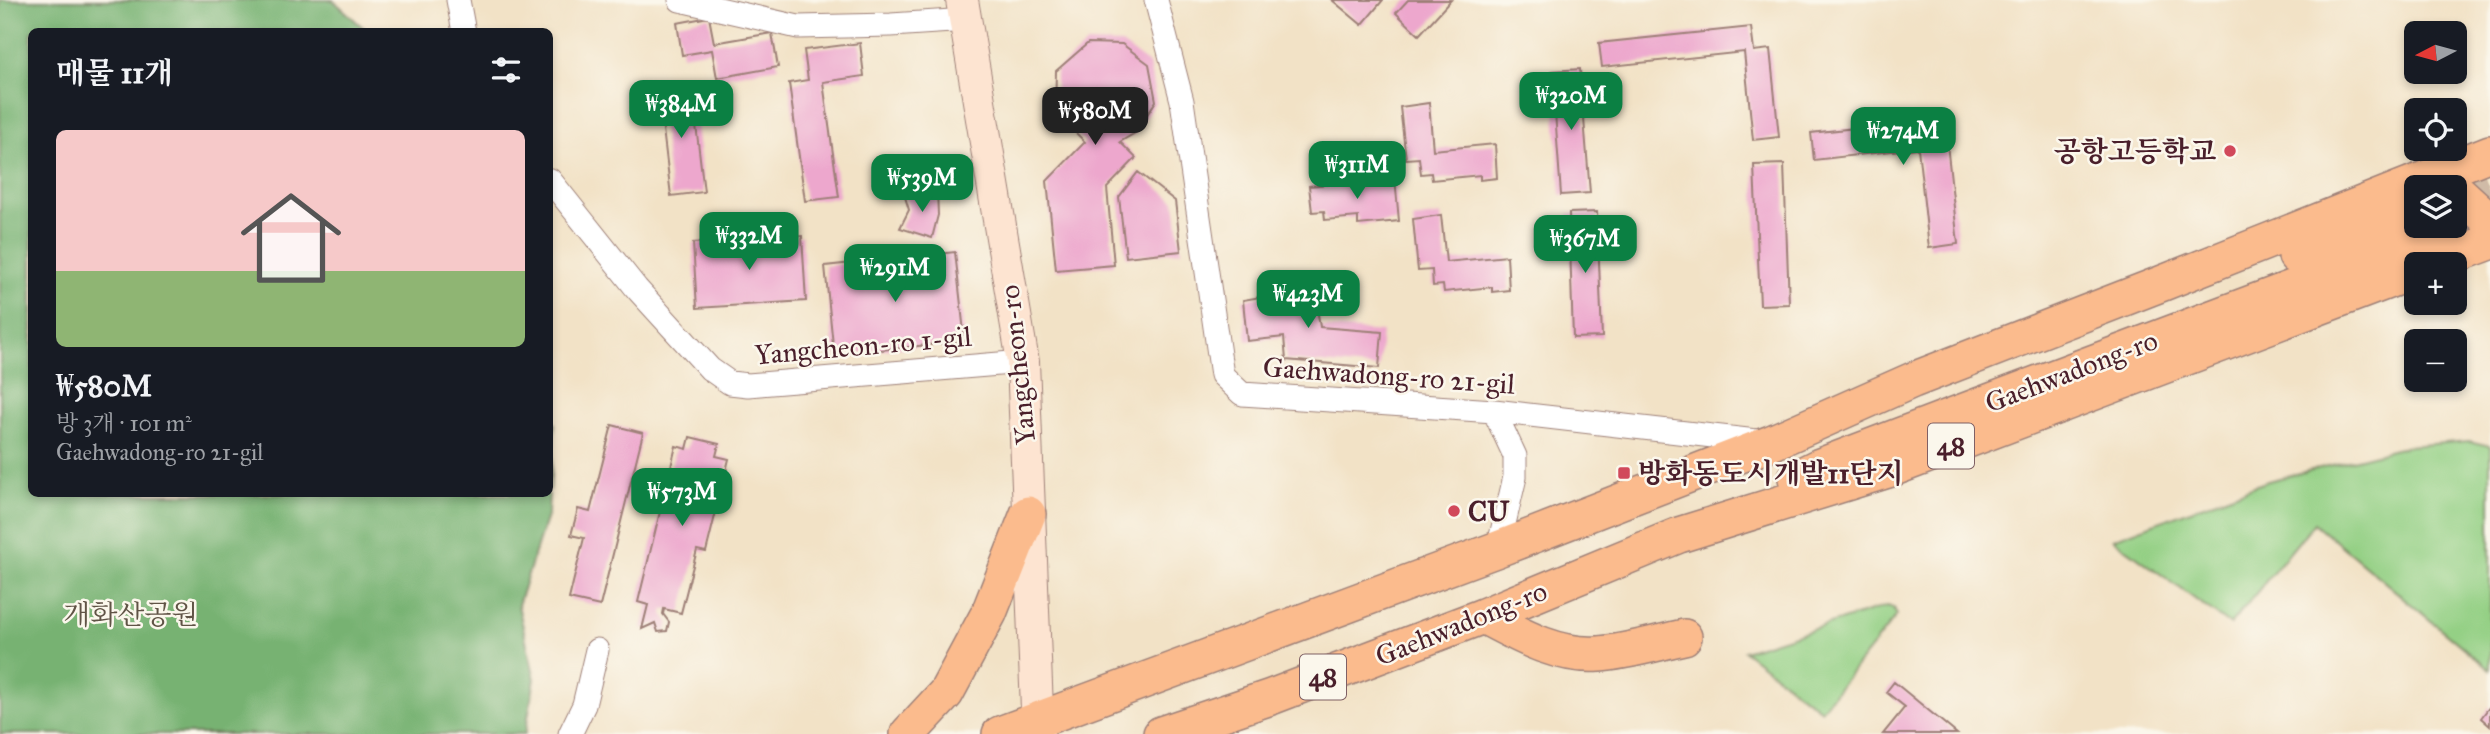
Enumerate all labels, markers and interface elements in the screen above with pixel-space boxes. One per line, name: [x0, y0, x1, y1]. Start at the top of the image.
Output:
north arrow: [2404, 21, 2468, 84]
map controls: [2404, 21, 2467, 392]
icon: filters: [487, 51, 525, 89]
text: 매물 11개: [56, 55, 173, 91]
pin: ₩320M: [1522, 72, 1620, 132]
pin: ₩384M: [632, 80, 730, 140]
text: ₩320M: [1535, 81, 1607, 109]
pin: ₩580M: [1046, 88, 1144, 147]
text: ₩384M: [645, 89, 717, 117]
text: ₩580M: [1058, 96, 1132, 124]
button: locate: [2404, 98, 2467, 161]
pin: ₩274M: [1854, 108, 1952, 167]
text: ₩274M: [1867, 116, 1939, 144]
place label: 공항고등학교: [2054, 134, 2216, 169]
pin: ₩311M: [1308, 142, 1406, 201]
marker: 공항고등학교: [2222, 143, 2238, 159]
text: ₩311M: [1325, 150, 1389, 178]
pin: ₩539M: [873, 154, 971, 214]
text: ₩539M: [887, 163, 957, 191]
icon: home: [228, 175, 354, 301]
button: layers: [2404, 175, 2467, 238]
pin: ₩332M: [700, 212, 798, 272]
pin: ₩367M: [1536, 216, 1634, 275]
text: ₩332M: [716, 221, 783, 249]
text: ₩367M: [1550, 224, 1620, 252]
pin: ₩291M: [846, 244, 944, 304]
button: +: [2404, 252, 2467, 315]
text: ₩291M: [860, 253, 930, 281]
pin: ₩423M: [1259, 270, 1357, 330]
text: ₩423M: [1273, 279, 1343, 307]
street label: Yangcheon-ro: [992, 283, 1043, 447]
street label: Yangcheon-ro 1-gil: [753, 319, 973, 372]
street label: Gaehwadong-ro: [1980, 323, 2162, 420]
button: −: [2404, 329, 2467, 392]
street label: Gaehwadong-ro 21-gil: [1262, 349, 1517, 402]
text: ₩580M: [56, 368, 152, 404]
text: 방 3개 · 101 m²: [56, 409, 192, 437]
road number: 48: [1928, 424, 1974, 468]
text: Gaehwadong-ro 21-gil: [56, 438, 264, 466]
place label: 방화동도시개발11단지: [1638, 456, 1904, 491]
marker: 방화동도시개발11단지: [1616, 465, 1632, 481]
pin: ₩573M: [633, 468, 731, 528]
text: ₩573M: [647, 477, 717, 505]
place label: CU: [1468, 494, 1510, 529]
marker: CU: [1446, 503, 1462, 519]
street label: Gaehwadong-ro: [1370, 573, 1552, 674]
park label: 개화산공원: [63, 597, 199, 632]
road number: 48: [1300, 654, 1346, 699]

